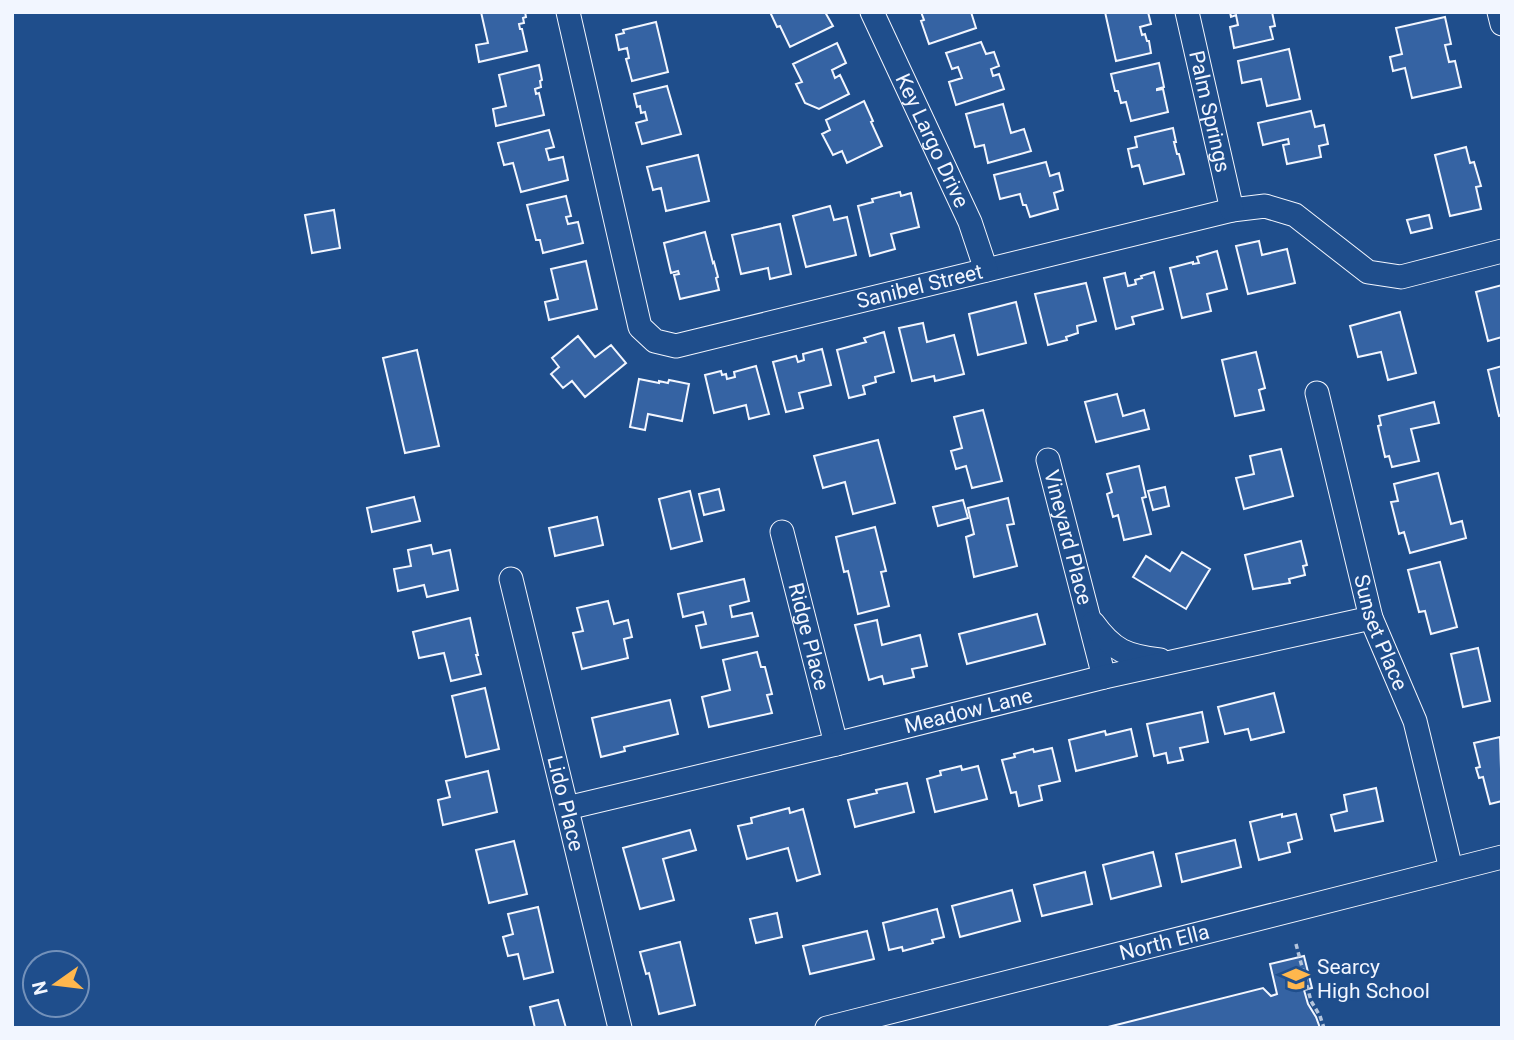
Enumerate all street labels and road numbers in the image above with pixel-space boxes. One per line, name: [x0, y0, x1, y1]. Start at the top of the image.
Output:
street label: Palm Springs: [1184, 48, 1235, 175]
street label: Key Largo Drive: [891, 70, 974, 211]
street label: Sanibel Street: [854, 259, 985, 313]
street label: Vineyard Place: [1039, 468, 1097, 607]
street label: Sunset Place: [1349, 572, 1412, 694]
street label: Ridge Place: [783, 580, 834, 693]
street label: Meadow Lane: [902, 683, 1035, 738]
street label: Lido Place: [542, 753, 589, 854]
street label: North Ella: [1117, 920, 1212, 965]

